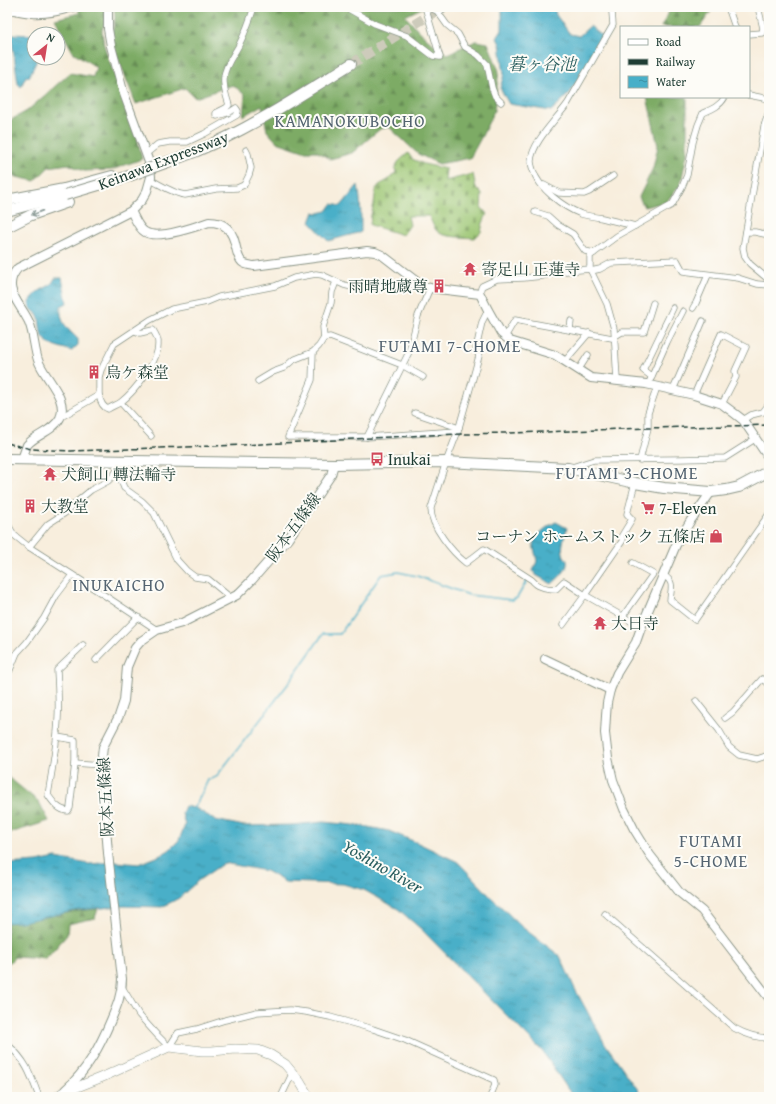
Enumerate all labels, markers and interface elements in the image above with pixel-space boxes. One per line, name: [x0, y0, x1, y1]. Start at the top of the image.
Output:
north arrow: [26, 26, 66, 66]
legend: [620, 26, 750, 98]
text: N: [44, 29, 59, 46]
text: Road: [656, 33, 682, 50]
water label: 暮ヶ谷池: [508, 51, 578, 76]
text: Railway: [656, 53, 695, 70]
text: Water: [656, 73, 686, 90]
district label: KAMANOKUBOCHO: [274, 108, 426, 133]
street label: Keinawa Expressway: [94, 124, 232, 196]
one-way arrow: [32, 209, 44, 217]
place label: 寄足山 正蓮寺: [481, 257, 581, 281]
temple icon: 寄足山 正蓮寺: [462, 261, 478, 277]
place label: 雨晴地蔵尊: [348, 274, 428, 298]
building icon: 雨晴地蔵尊: [431, 278, 447, 294]
district label: FUTAMI 7-CHOME: [379, 333, 521, 358]
place label: 烏ケ森堂: [105, 360, 169, 384]
building icon: 烏ケ森堂: [86, 364, 102, 380]
place label: Inukai: [388, 447, 431, 471]
bus stop icon: Inukai: [369, 451, 385, 467]
district label: FUTAMI 3-CHOME: [556, 460, 698, 485]
place label: 犬飼山 轉法輪寺: [61, 462, 177, 486]
temple icon: 犬飼山 轉法輪寺: [42, 466, 58, 482]
street label: 阪本五條線: [260, 488, 326, 566]
place label: 大教堂: [41, 494, 89, 518]
place label: 7-Eleven: [659, 496, 716, 520]
building icon: 大教堂: [22, 498, 38, 514]
supermarket icon: 7-Eleven: [640, 500, 656, 516]
place label: コーナン ホームストック 五條店: [475, 524, 705, 548]
shop icon: コーナン ホームストック 五條店: [708, 528, 724, 544]
district label: INUKAICHO: [73, 572, 166, 597]
place label: 大日寺: [611, 611, 659, 635]
temple icon: 大日寺: [592, 615, 608, 631]
street label: 阪本五條線: [91, 756, 119, 838]
district label: FUTAMI 5-CHOME: [674, 828, 748, 873]
water label: Yoshino River: [338, 833, 428, 899]

